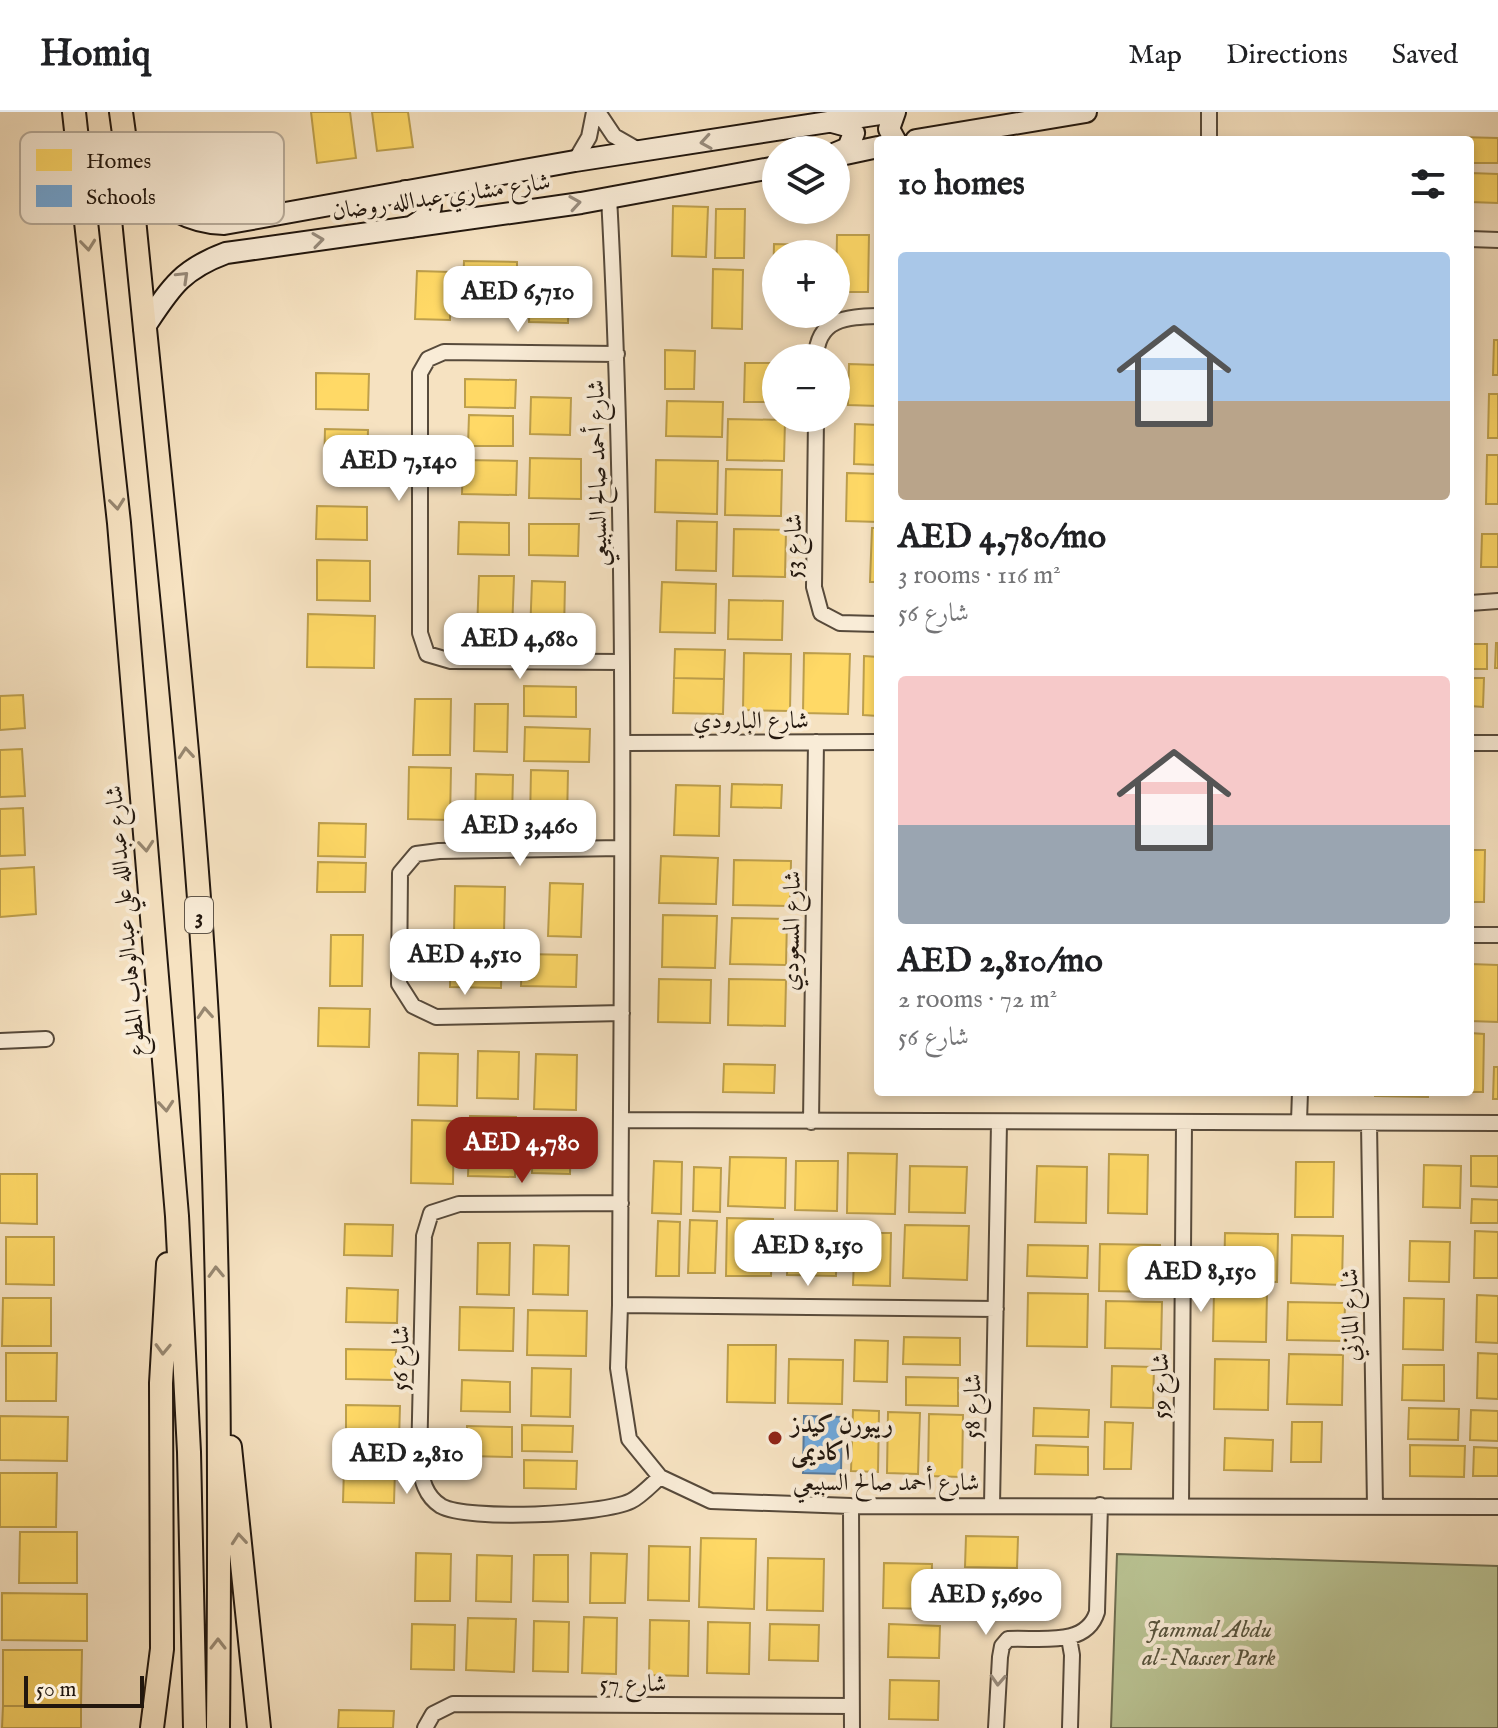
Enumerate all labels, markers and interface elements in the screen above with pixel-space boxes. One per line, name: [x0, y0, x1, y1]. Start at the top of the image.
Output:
text: Homiq: [40, 31, 151, 79]
text: Map: [1128, 38, 1182, 73]
text: Directions: [1226, 38, 1348, 73]
text: Saved: [1392, 38, 1458, 73]
legend: [20, 132, 284, 224]
one-way arrow: [699, 132, 712, 149]
map controls: [762, 136, 850, 432]
button: layers: [762, 136, 850, 224]
text: Homes: [86, 148, 151, 176]
icon: filters: [1406, 162, 1450, 206]
text: 10 homes: [898, 163, 1025, 206]
street label: شارع مشاري عبدالله روضان: [330, 167, 553, 231]
text: Schools: [86, 184, 156, 212]
one-way arrow: [568, 196, 582, 213]
one-way arrow: [311, 232, 324, 249]
one-way arrow: [80, 239, 97, 252]
button: +: [762, 240, 850, 328]
pin: AED 6,710: [426, 266, 610, 334]
one-way arrow: [174, 272, 188, 286]
text: AED 6,710: [461, 275, 575, 308]
icon: home: [1102, 304, 1246, 448]
button: −: [762, 344, 850, 432]
street label: شارع أحمد صالح السبيعي: [578, 379, 621, 567]
pin: AED 7,140: [307, 435, 491, 503]
text: AED 7,140: [341, 444, 457, 477]
one-way arrow: [108, 497, 125, 511]
street label: شارع 53: [779, 514, 813, 578]
text: AED 4,780/mo: [898, 516, 1106, 559]
text: 3 rooms · 116 m²: [898, 559, 1061, 592]
text: شارع 56: [898, 597, 969, 630]
pin: AED 4,680: [428, 613, 612, 681]
text: AED 4,680: [462, 622, 578, 655]
street label: شارع البارودي: [693, 706, 809, 740]
icon: home: [1102, 728, 1246, 872]
one-way arrow: [177, 746, 194, 759]
street label: شارع عبدالله علي عبدالوهاب المطوع: [99, 783, 160, 1058]
pin: AED 3,460: [428, 800, 612, 868]
text: AED 3,460: [462, 809, 578, 842]
one-way arrow: [137, 840, 154, 853]
street label: شارع المسعودي: [776, 871, 812, 992]
road number: 3: [185, 897, 213, 933]
pin: AED 4,510: [373, 929, 557, 997]
text: AED 4,510: [408, 938, 522, 971]
text: AED 2,810/mo: [898, 940, 1103, 983]
text: 2 rooms · 72 m²: [898, 983, 1057, 1016]
one-way arrow: [197, 1006, 214, 1019]
text: شارع 56: [898, 1021, 969, 1054]
one-way arrow: [157, 1100, 174, 1113]
pin: AED 4,780: [430, 1117, 614, 1185]
text: AED 4,780: [464, 1126, 580, 1159]
pin: AED 8,150: [716, 1220, 900, 1288]
text: AED 8,150: [752, 1229, 864, 1262]
pin: AED 8,150: [1109, 1246, 1293, 1314]
text: AED 8,150: [1145, 1255, 1257, 1288]
one-way arrow: [208, 1265, 225, 1278]
street label: شارع المازني: [1335, 1268, 1371, 1362]
street label: شارع 56: [385, 1325, 421, 1391]
one-way arrow: [154, 1343, 171, 1356]
street label: شارع 59: [1146, 1353, 1180, 1419]
street label: شارع 58: [957, 1373, 993, 1439]
place label: ريبورن كيدز اكاديمى: [788, 1410, 893, 1469]
pin: AED 2,810: [315, 1428, 499, 1496]
marker: ريبورن كيدز اكاديمى: [766, 1429, 784, 1447]
text: AED 2,810: [350, 1437, 464, 1470]
street label: شارع أحمد صالح السبيعي: [793, 1465, 979, 1504]
one-way arrow: [231, 1532, 248, 1545]
pin: AED 5,690: [894, 1569, 1078, 1637]
text: AED 5,690: [929, 1578, 1043, 1611]
park label: Jammal Abdu al-Nasser Park: [1141, 1615, 1276, 1674]
one-way arrow: [209, 1637, 227, 1650]
street label: شارع 57: [600, 1669, 666, 1703]
scale bar: [24, 1672, 144, 1708]
one-way arrow: [990, 1674, 1007, 1687]
text: 50 m: [36, 1676, 77, 1704]

